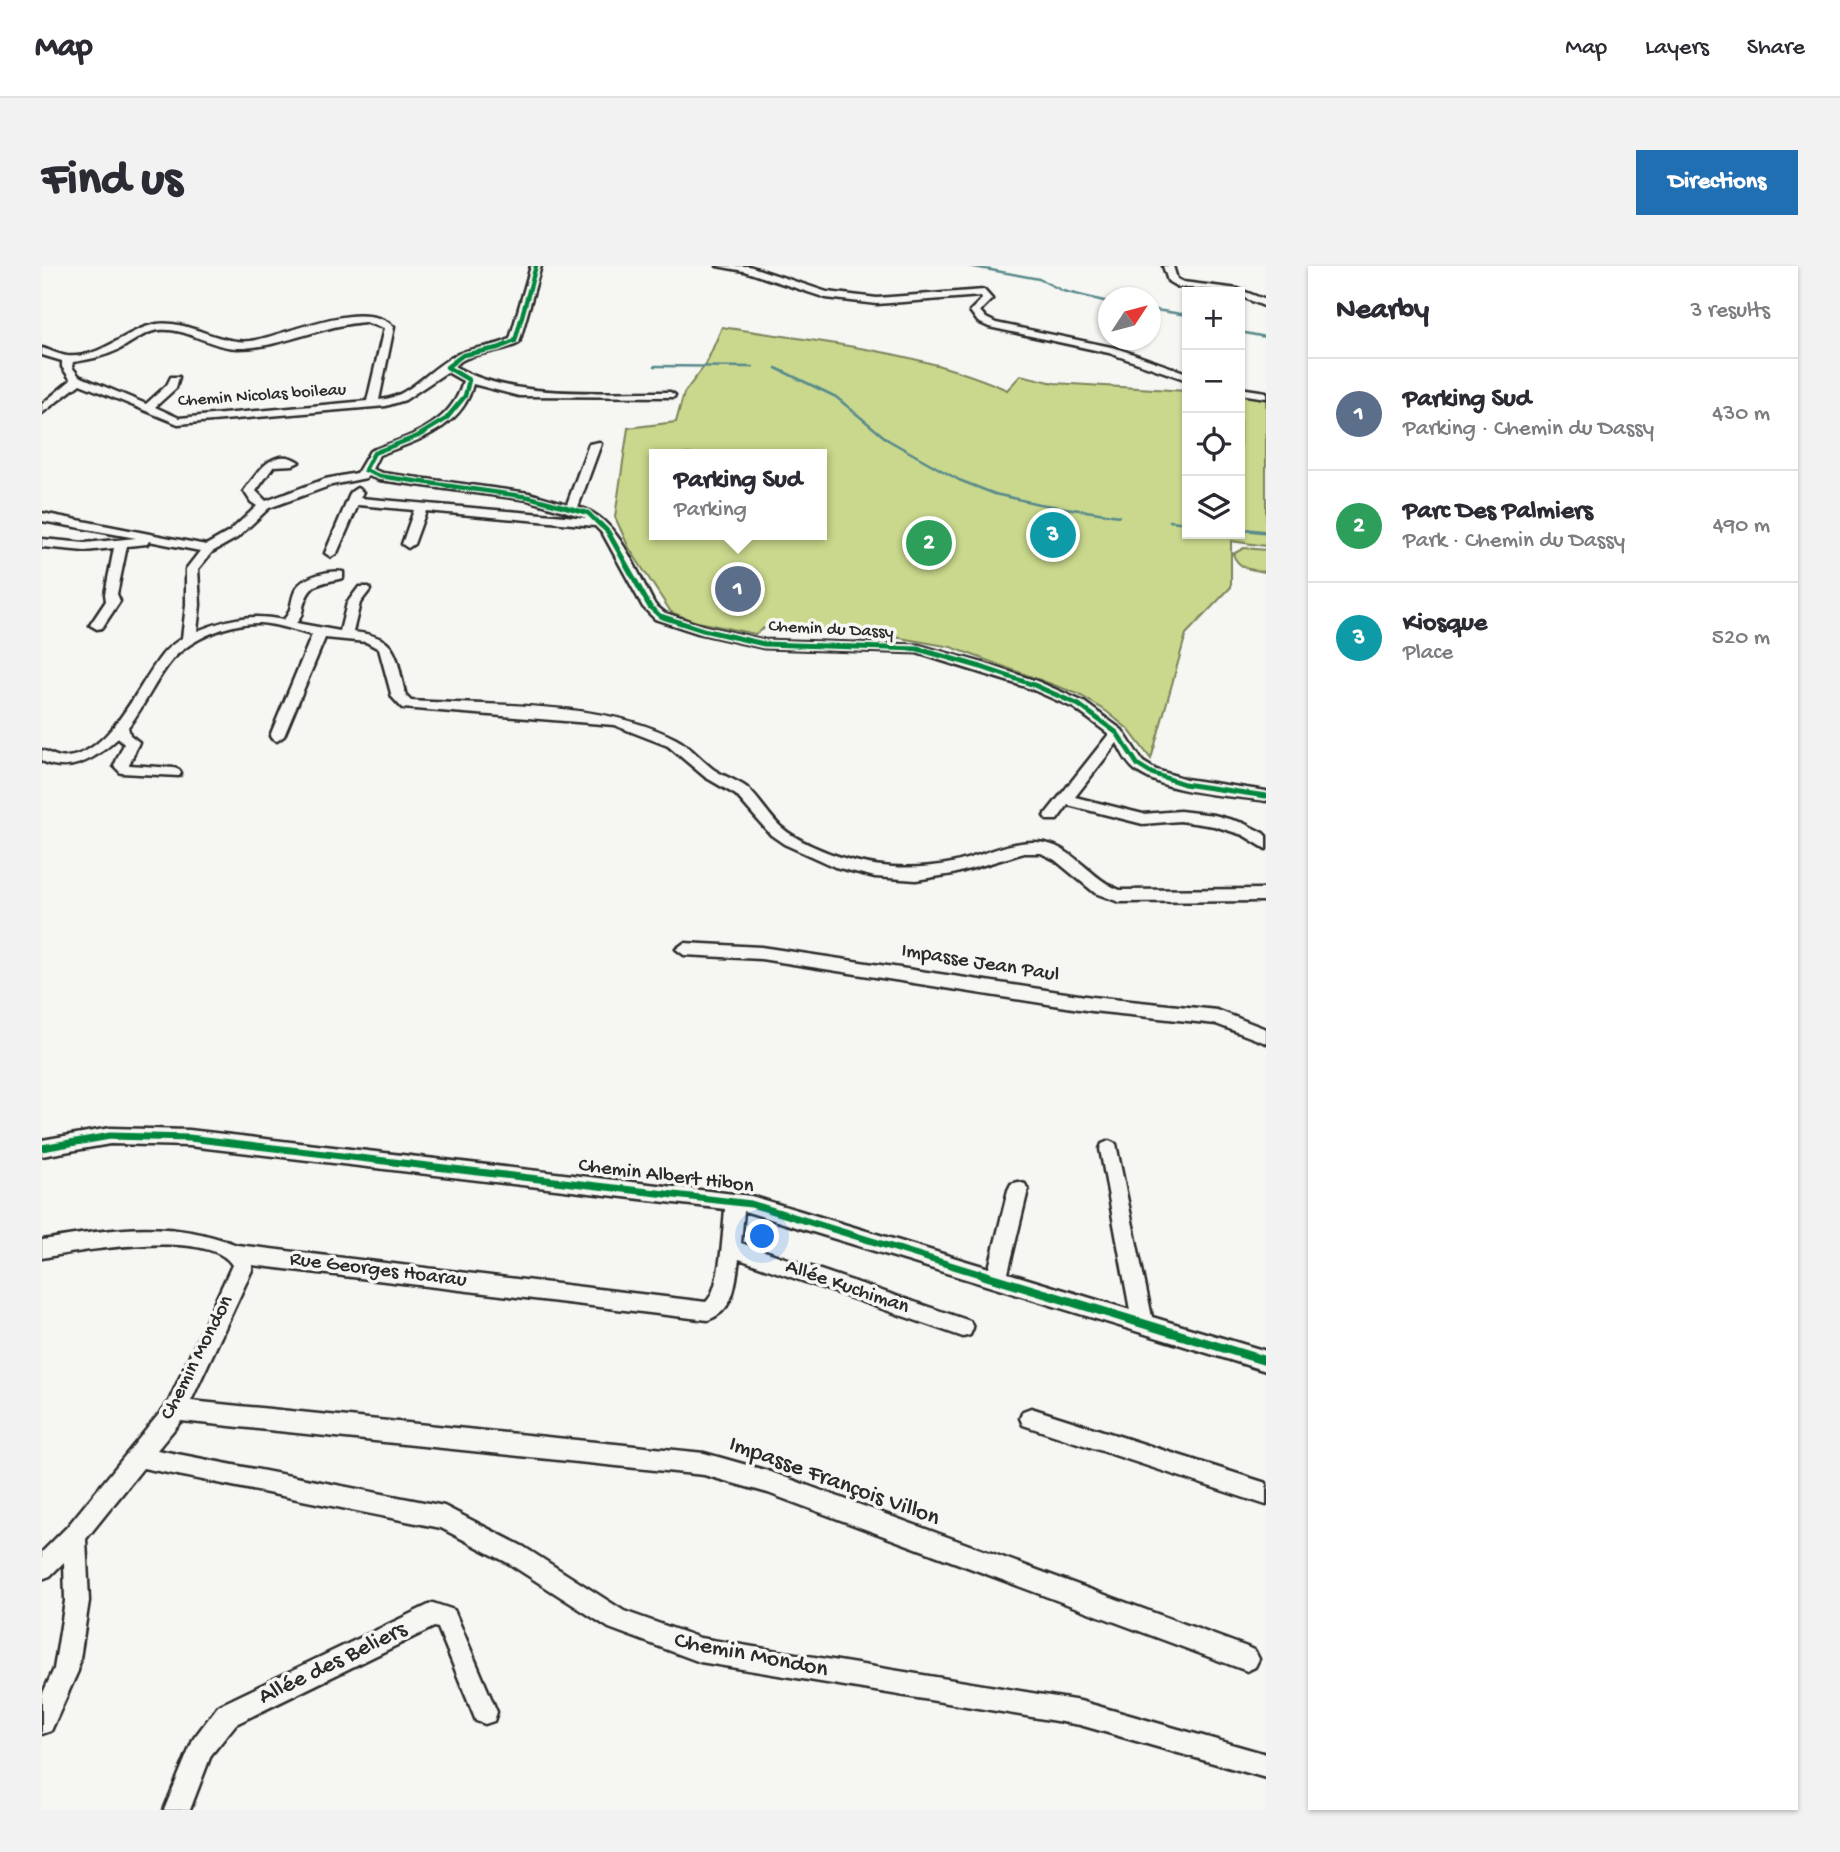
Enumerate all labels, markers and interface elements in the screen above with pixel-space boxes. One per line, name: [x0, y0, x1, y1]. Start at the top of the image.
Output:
text: Map: [35, 29, 92, 67]
text: Map: [1565, 34, 1607, 63]
text: Layers: [1645, 34, 1709, 63]
text: Share: [1747, 34, 1805, 63]
button: Directions: [1636, 150, 1798, 215]
text: Find us: [42, 153, 182, 211]
north arrow: [1098, 287, 1161, 350]
map controls: [1182, 287, 1245, 539]
button: +: [1182, 287, 1245, 350]
text: Nearby: [1336, 294, 1429, 329]
text: 3 results: [1690, 298, 1770, 325]
button: −: [1182, 350, 1245, 413]
street label: Chemin Nicolas boileau: [177, 380, 347, 412]
text: Parking Sud: [1403, 385, 1531, 416]
text: 1: [1354, 401, 1364, 428]
text: 430 m: [1712, 401, 1770, 428]
button: locate: [1182, 413, 1245, 476]
text: Parking · Chemin du Dassy: [1403, 416, 1654, 443]
popup: [649, 449, 827, 540]
text: Parking Sud: [674, 466, 802, 497]
button: layers: [1182, 476, 1245, 539]
text: Parking: [674, 497, 747, 524]
text: Parc Des Palmiers: [1403, 497, 1593, 528]
pin: 3: [1030, 509, 1076, 561]
text: 2: [1353, 513, 1365, 540]
text: 490 m: [1713, 513, 1770, 540]
pin: 2: [906, 517, 952, 569]
text: Park · Chemin du Dassy: [1403, 528, 1625, 555]
pin: 1: [715, 563, 761, 615]
text: Kiosque: [1403, 609, 1487, 640]
street label: Chemin du Dassy: [768, 616, 894, 644]
text: 3: [1353, 625, 1365, 652]
text: 520 m: [1712, 625, 1770, 652]
text: Place: [1403, 640, 1453, 667]
street label: Impasse Jean Paul: [899, 939, 1061, 989]
street label: Chemin Albert Hibon: [577, 1154, 755, 1200]
your location: [745, 1219, 779, 1253]
street label: Rue Georges Hoarau: [288, 1248, 468, 1294]
street label: Allée Kuchiman: [782, 1255, 912, 1321]
street label: Chemin Mondon: [156, 1291, 240, 1425]
street label: Impasse François Villon: [724, 1430, 944, 1534]
street label: Allée des Beliers: [254, 1615, 413, 1712]
street label: Chemin Mondon: [672, 1627, 831, 1685]

